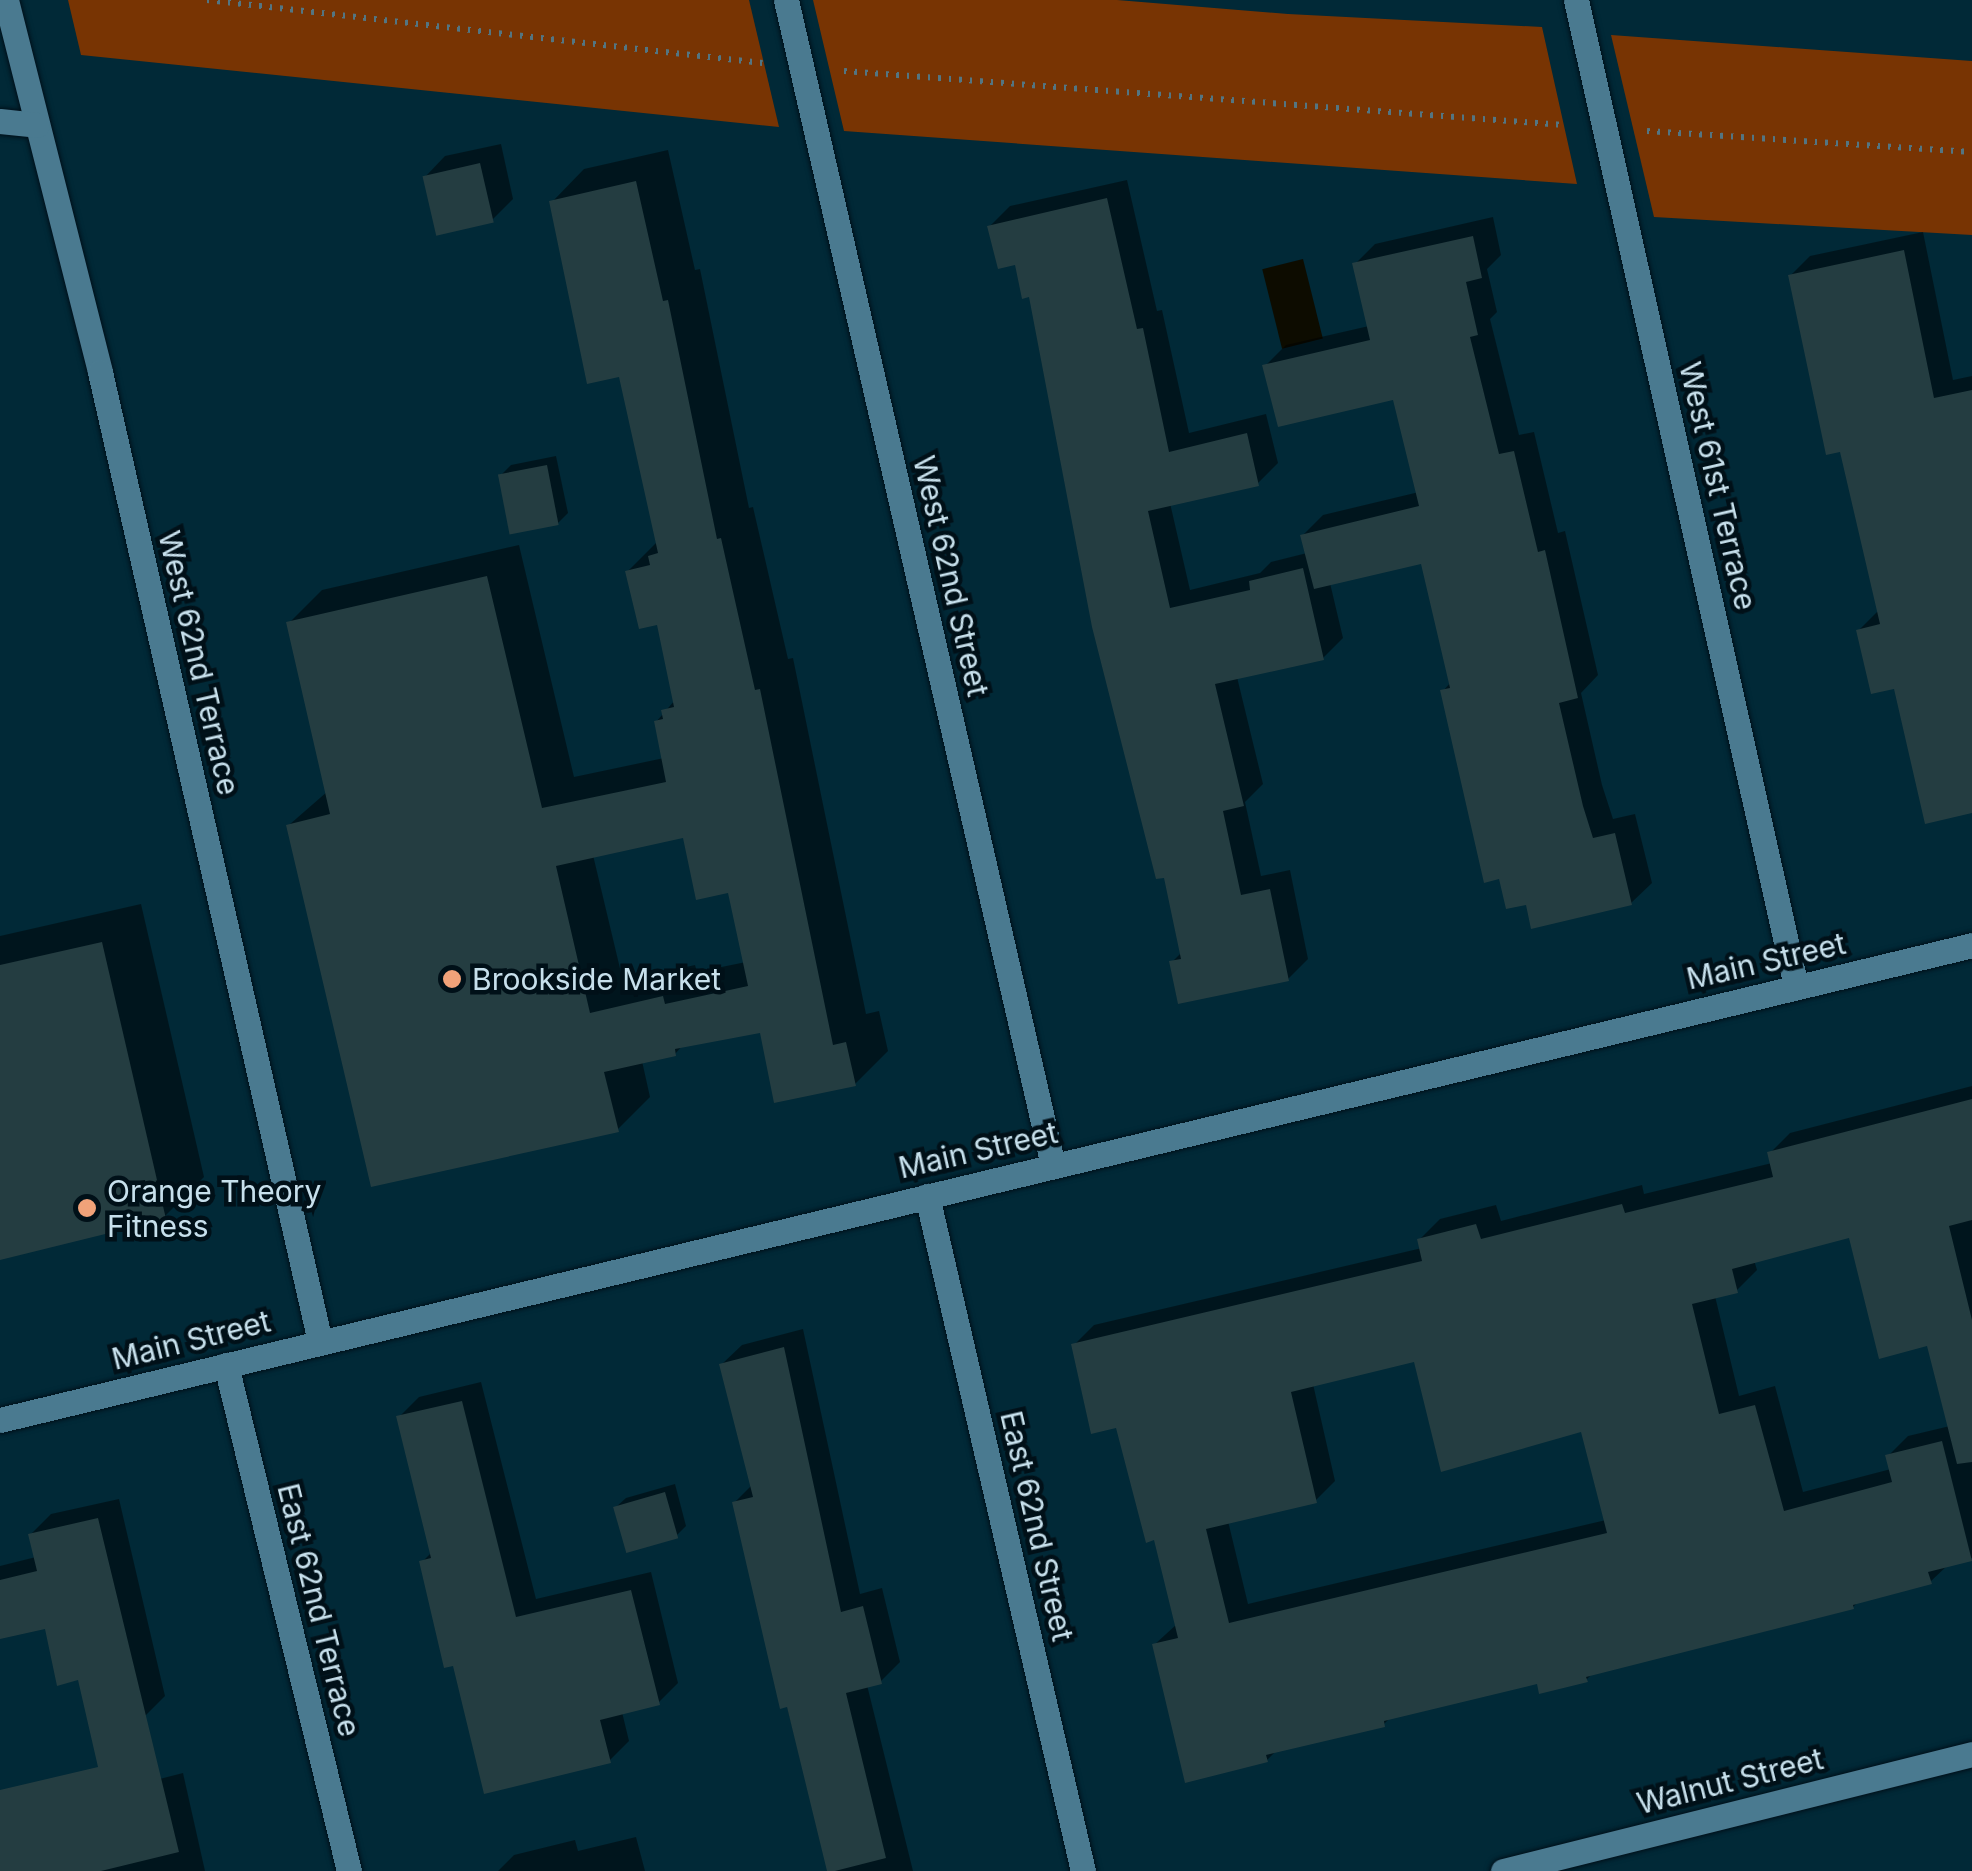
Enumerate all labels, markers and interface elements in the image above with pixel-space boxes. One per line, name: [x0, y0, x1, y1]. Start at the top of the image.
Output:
street label: West 61st Terrace: [1672, 358, 1764, 614]
street label: West 62nd Street: [906, 452, 996, 700]
street label: West 62nd Terrace: [151, 527, 247, 799]
street label: Main Street: [1683, 925, 1849, 997]
place label: Brookside Market: [472, 961, 721, 997]
marker: Brookside Market: [441, 968, 463, 990]
street label: Main Street: [895, 1114, 1061, 1186]
place label: Orange Theory Fitness: [107, 1173, 321, 1244]
marker: Orange Theory Fitness: [76, 1197, 98, 1219]
street label: Main Street: [108, 1303, 274, 1377]
street label: East 62nd Street: [993, 1407, 1081, 1645]
street label: East 62nd Terrace: [270, 1480, 368, 1740]
street label: Walnut Street: [1633, 1740, 1827, 1822]

